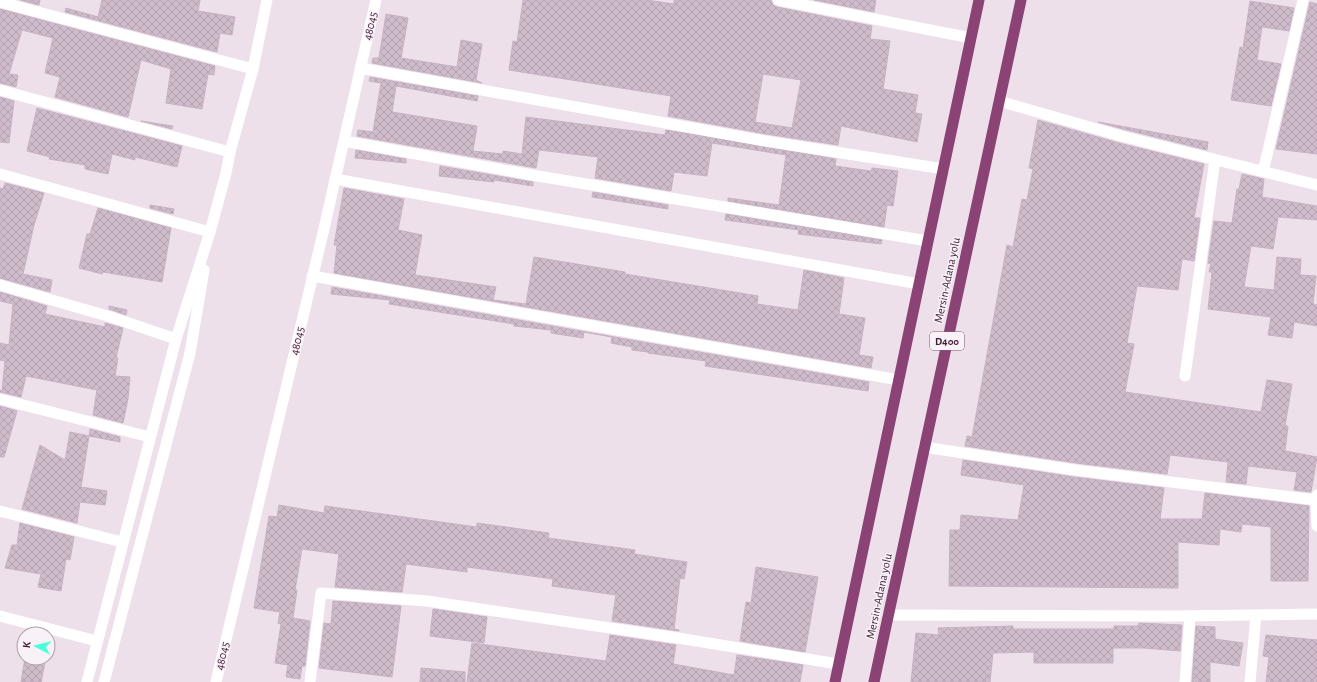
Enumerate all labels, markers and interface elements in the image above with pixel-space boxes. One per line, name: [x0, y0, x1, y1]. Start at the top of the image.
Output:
street label: 48045: [361, 11, 379, 41]
street label: Mersin-Adana yolu: [932, 236, 963, 324]
street label: 48045: [288, 326, 306, 356]
road number: D400: [930, 332, 964, 350]
street label: Mersin-Adana yolu: [864, 552, 895, 640]
north arrow: [16, 626, 56, 666]
text: K: [21, 640, 32, 649]
street label: 48045: [213, 641, 231, 671]

